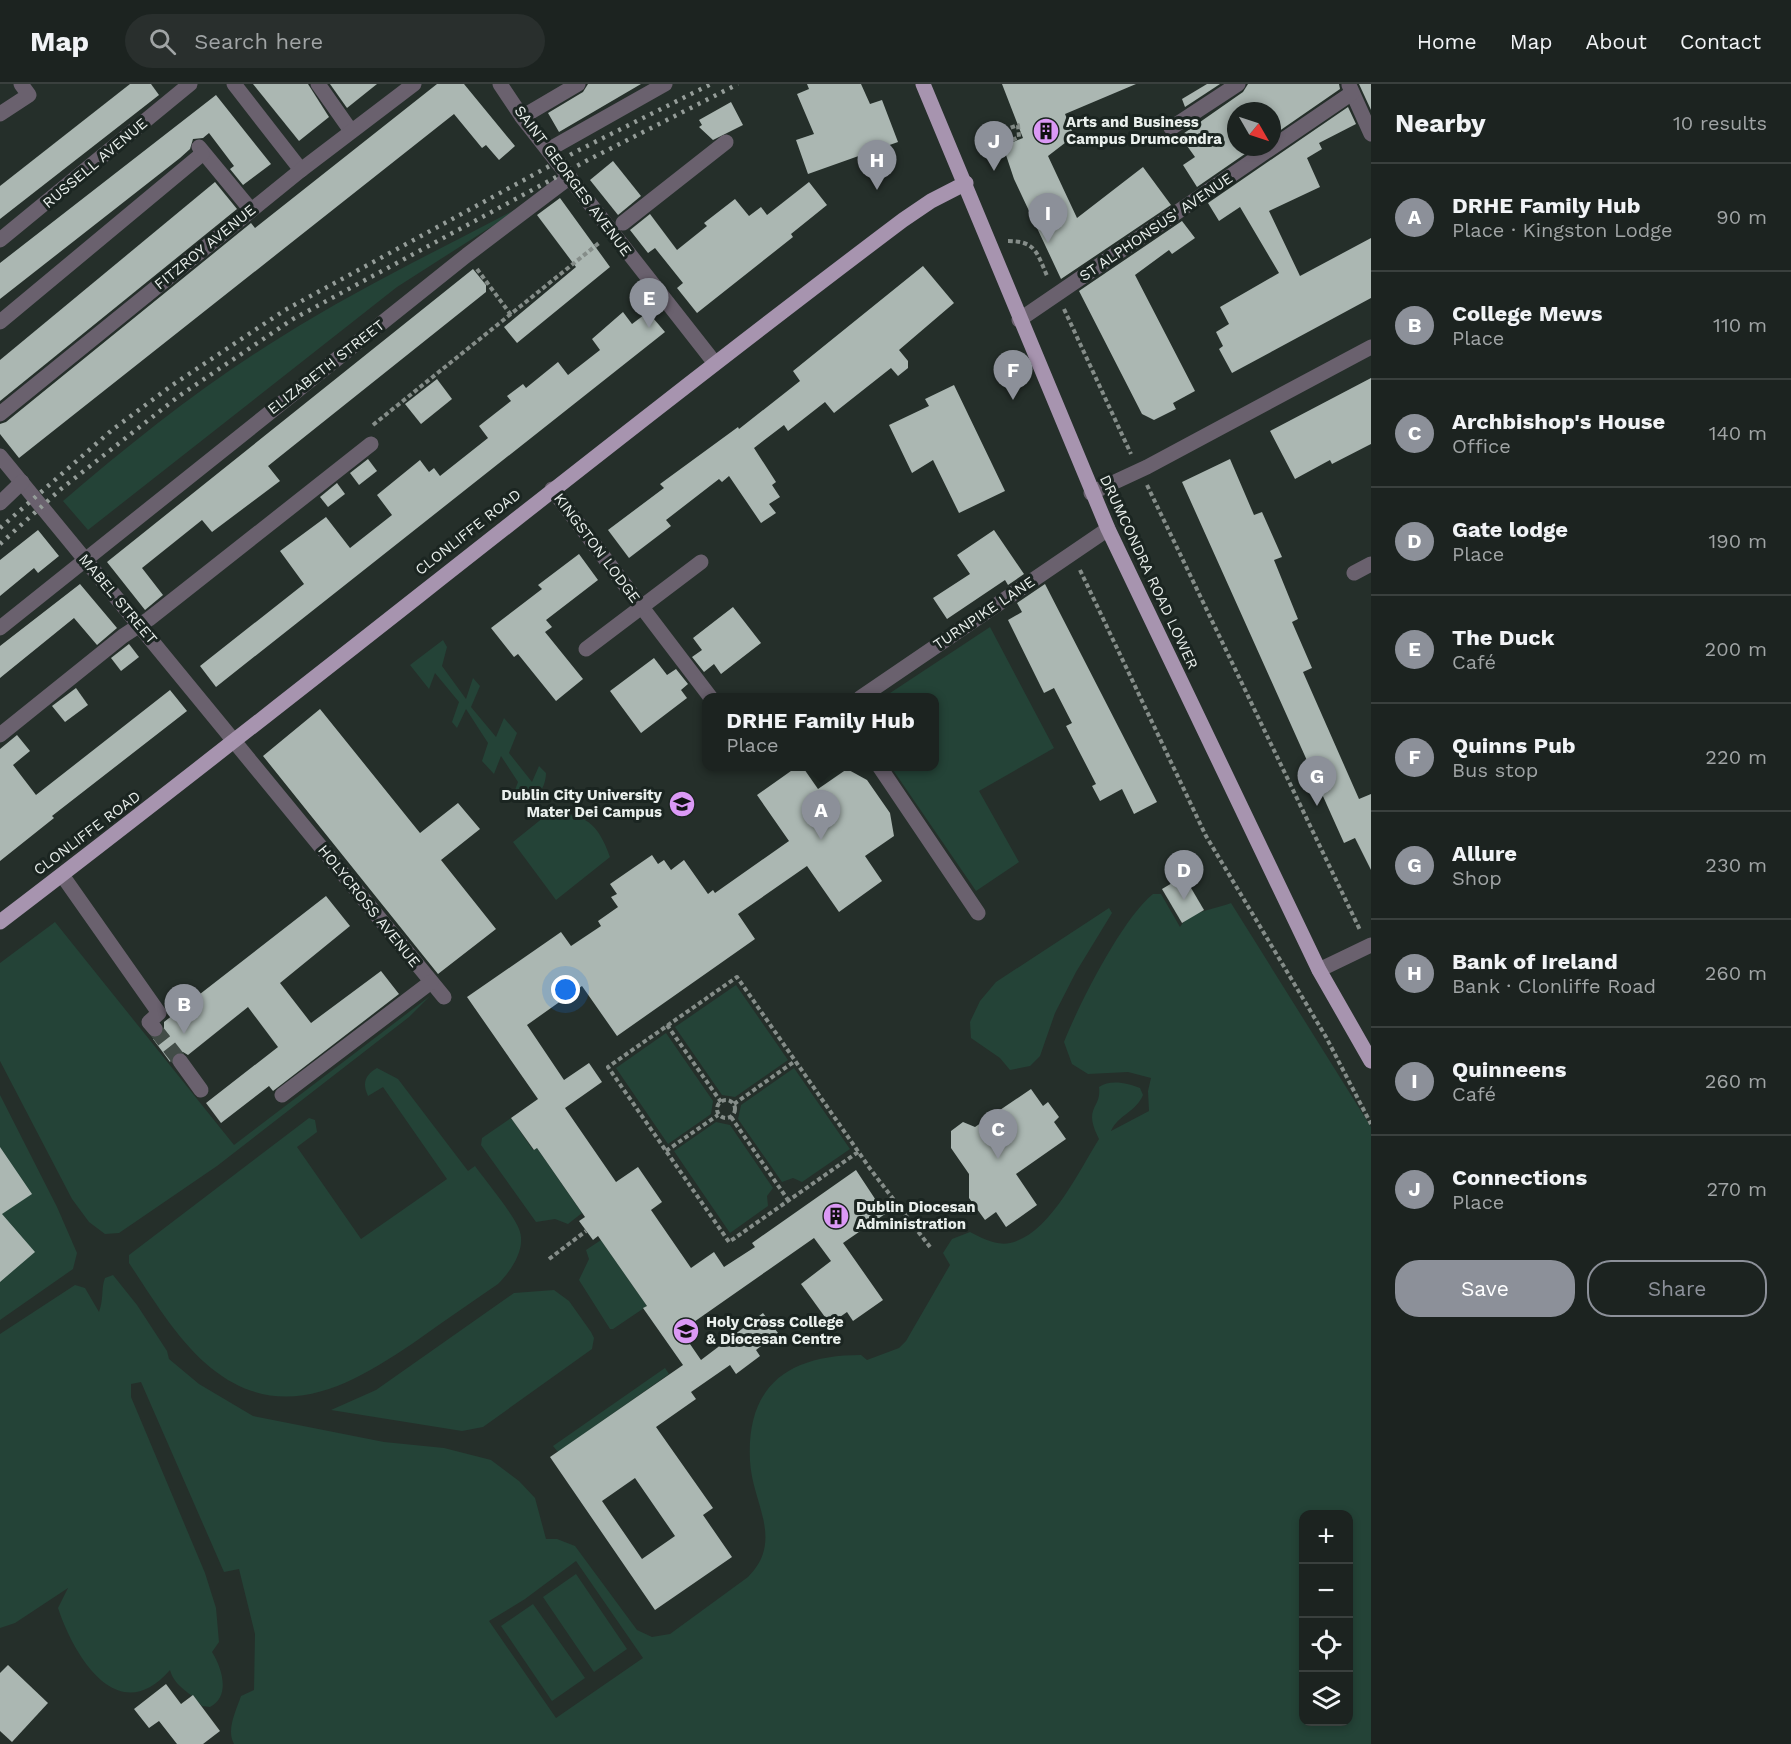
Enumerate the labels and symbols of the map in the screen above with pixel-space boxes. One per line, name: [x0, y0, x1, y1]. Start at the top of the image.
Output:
street label: SAINT GEORGES AVENUE: [510, 102, 636, 260]
north arrow: [1227, 102, 1281, 156]
place label: Arts and Business Campus Drumcondra: [1066, 113, 1222, 148]
street label: RUSSELL AVENUE: [39, 114, 151, 212]
building icon: Arts and Business Campus Drumcondra: [1031, 116, 1061, 146]
pin: J: [974, 122, 1014, 171]
pin: H: [858, 141, 896, 190]
street label: ST ALPHONSUS' AVENUE: [1076, 169, 1236, 285]
pin: I: [1028, 194, 1068, 243]
street label: FITZROY AVENUE: [151, 201, 259, 293]
pin: E: [630, 278, 668, 328]
street label: ELIZABETH STREET: [264, 316, 388, 418]
pin: F: [994, 350, 1032, 400]
street label: DRUMCONDRA ROAD LOWER: [1096, 472, 1202, 672]
street label: CLONLIFFE ROAD: [412, 485, 524, 579]
street label: KINGSTON LODGE: [550, 490, 644, 606]
street label: MABEL STREET: [75, 550, 161, 648]
street label: TURNPIKE LANE: [930, 572, 1038, 654]
pin: G: [1298, 756, 1336, 806]
place label: Dublin City University Mater Dei Campus: [501, 786, 663, 821]
street label: CLONLIFFE ROAD: [30, 787, 144, 879]
school or university icon: Dublin City University Mater Dei Campus: [667, 789, 697, 819]
pin: A: [802, 790, 840, 840]
street label: HOLYCROSS AVENUE: [314, 841, 424, 971]
pin: D: [1164, 850, 1204, 900]
your location: [551, 975, 580, 1004]
pin: B: [164, 984, 204, 1034]
pin: C: [978, 1110, 1018, 1159]
place label: Dublin Diocesan Administration: [856, 1198, 976, 1233]
building icon: Dublin Diocesan Administration: [821, 1201, 851, 1231]
place label: Holy Cross College & Diocesan Centre: [706, 1313, 844, 1348]
school or university icon: Holy Cross College & Diocesan Centre: [671, 1316, 701, 1346]

